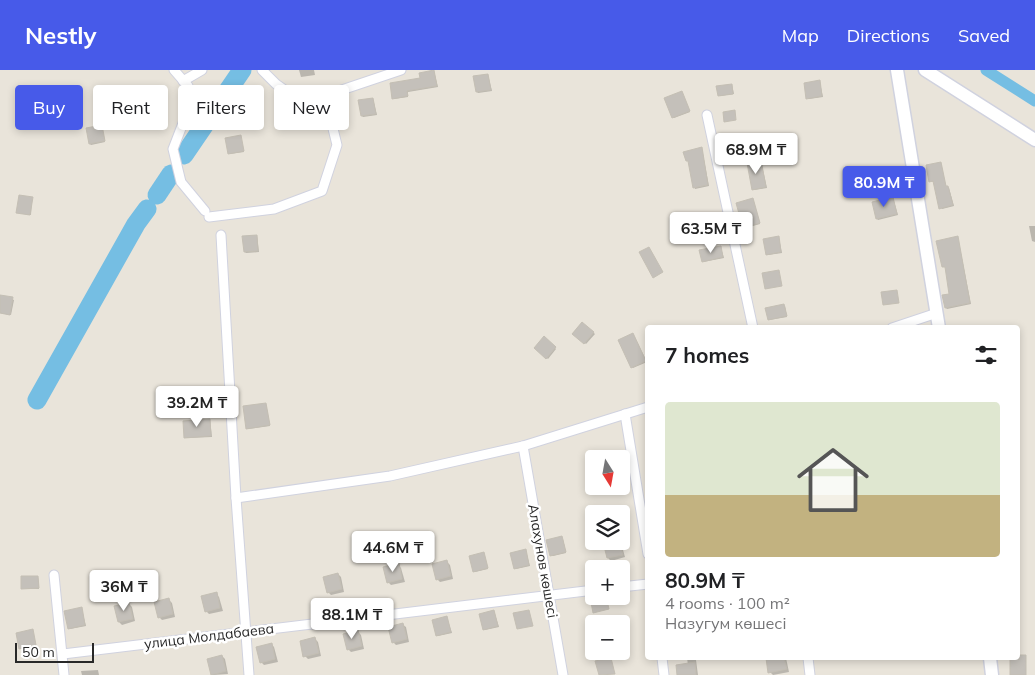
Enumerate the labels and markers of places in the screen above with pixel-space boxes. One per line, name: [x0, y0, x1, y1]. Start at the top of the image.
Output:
pin: 68.9M ₸: [710, 132, 802, 175]
pin: 80.9M ₸: [838, 166, 930, 208]
pin: 63.5M ₸: [665, 212, 757, 254]
pin: 39.2M ₸: [151, 386, 243, 428]
pin: 44.6M ₸: [347, 530, 439, 573]
pin: 36M ₸: [89, 570, 159, 612]
pin: 88.1M ₸: [306, 598, 398, 640]

